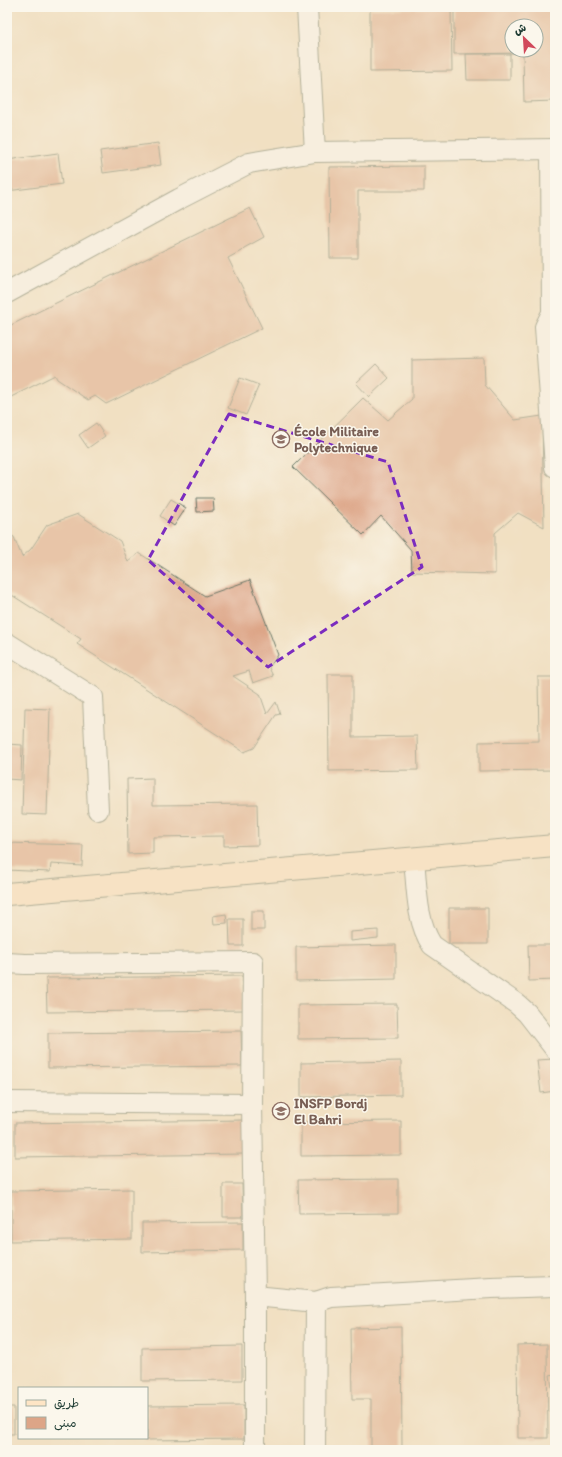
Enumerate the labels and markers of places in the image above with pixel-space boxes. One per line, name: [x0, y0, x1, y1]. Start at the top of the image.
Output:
place label: École Militaire Polytechnique: [294, 423, 379, 456]
school or university icon: École Militaire Polytechnique: [271, 429, 291, 449]
place label: INSFP Bordj El Bahri: [294, 1095, 367, 1128]
school or university icon: INSFP Bordj El Bahri: [271, 1101, 291, 1121]

